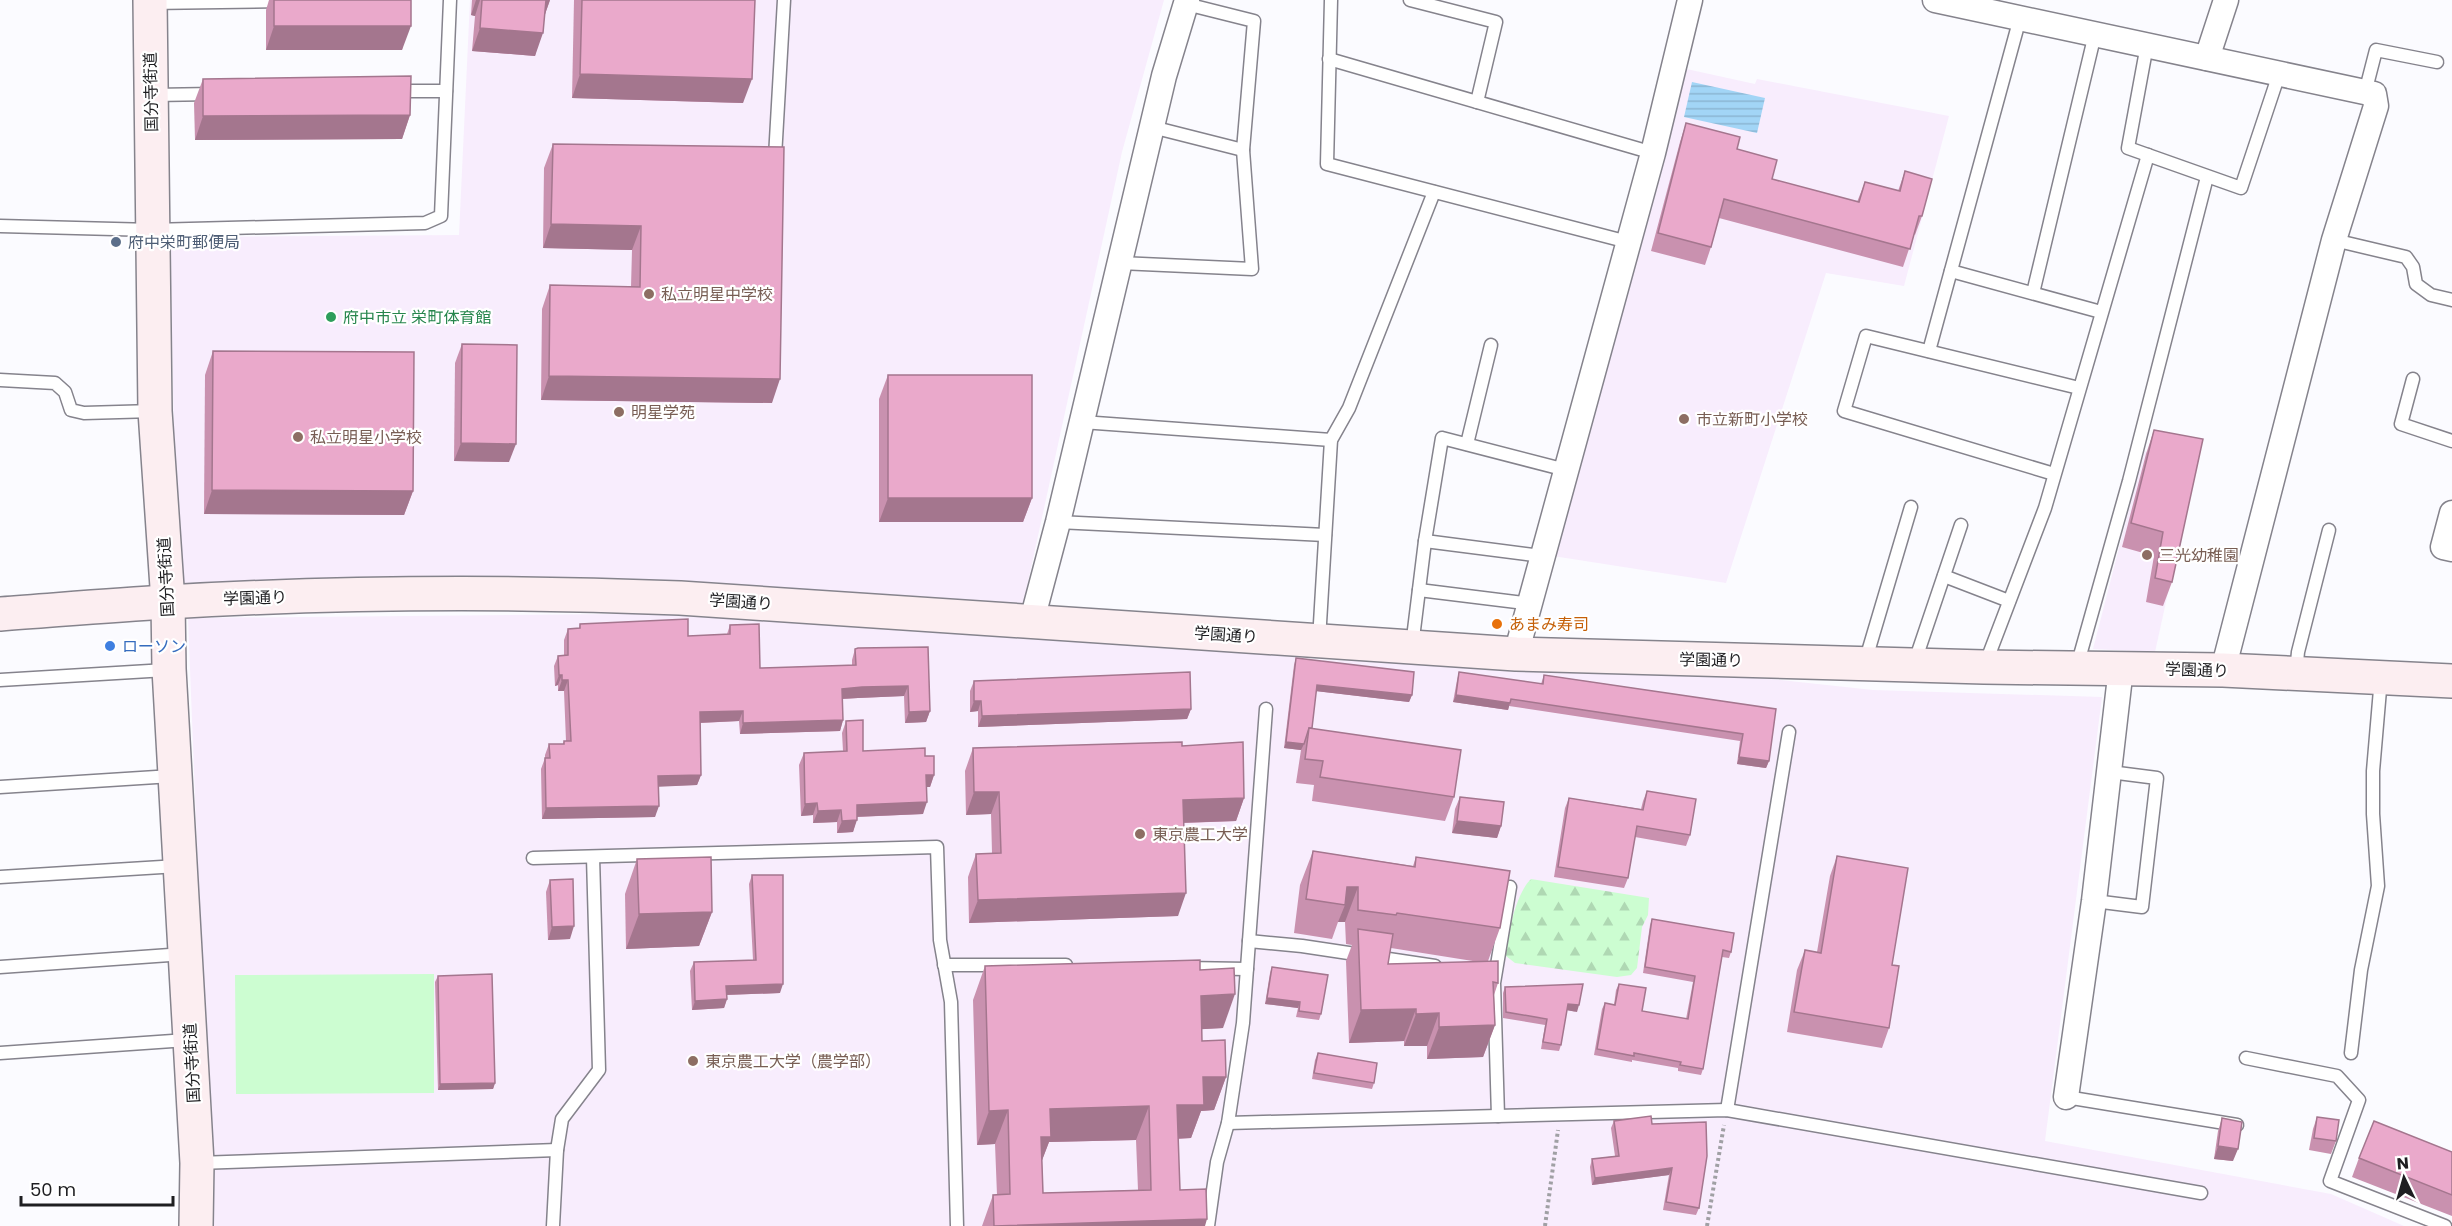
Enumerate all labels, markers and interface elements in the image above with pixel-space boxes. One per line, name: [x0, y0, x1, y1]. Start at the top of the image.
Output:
street label: 国分寺街道: [139, 52, 163, 132]
place label: 府中栄町郵便局: [128, 231, 240, 254]
marker: 府中栄町郵便局: [109, 235, 123, 249]
place label: 私立明星中学校: [661, 283, 773, 306]
marker: 私立明星中学校: [642, 287, 656, 301]
place label: 府中市立 栄町体育館: [343, 306, 491, 329]
marker: 府中市立 栄町体育館: [324, 310, 338, 324]
place label: 明星学苑: [631, 401, 695, 424]
marker: 明星学苑: [612, 405, 626, 419]
place label: 市立新町小学校: [1696, 408, 1808, 431]
marker: 市立新町小学校: [1677, 412, 1691, 426]
place label: 私立明星小学校: [310, 426, 422, 449]
marker: 私立明星小学校: [291, 430, 305, 444]
street label: 国分寺街道: [152, 536, 180, 618]
place label: 三光幼稚園: [2159, 544, 2239, 567]
marker: 三光幼稚園: [2140, 548, 2154, 562]
street label: 学園通り: [223, 585, 287, 611]
street label: 学園通り: [708, 588, 774, 616]
place label: あまみ寿司: [1509, 613, 1589, 636]
marker: あまみ寿司: [1490, 617, 1504, 631]
street label: 学園通り: [1193, 621, 1259, 649]
place label: ローソン: [122, 635, 186, 658]
marker: ローソン: [103, 639, 117, 653]
street label: 学園通り: [1679, 648, 1743, 672]
street label: 学園通り: [2165, 657, 2229, 683]
place label: 東京農工大学: [1152, 823, 1248, 846]
marker: 東京農工大学: [1133, 827, 1147, 841]
street label: 国分寺街道: [178, 1022, 206, 1104]
place label: 東京農工大学（農学部）: [705, 1050, 881, 1073]
marker: 東京農工大学（農学部）: [686, 1054, 700, 1068]
north arrow: [2374, 1148, 2434, 1208]
text: N: [2396, 1152, 2410, 1176]
scale bar: [21, 1169, 172, 1207]
text: 50 m: [30, 1177, 76, 1202]

